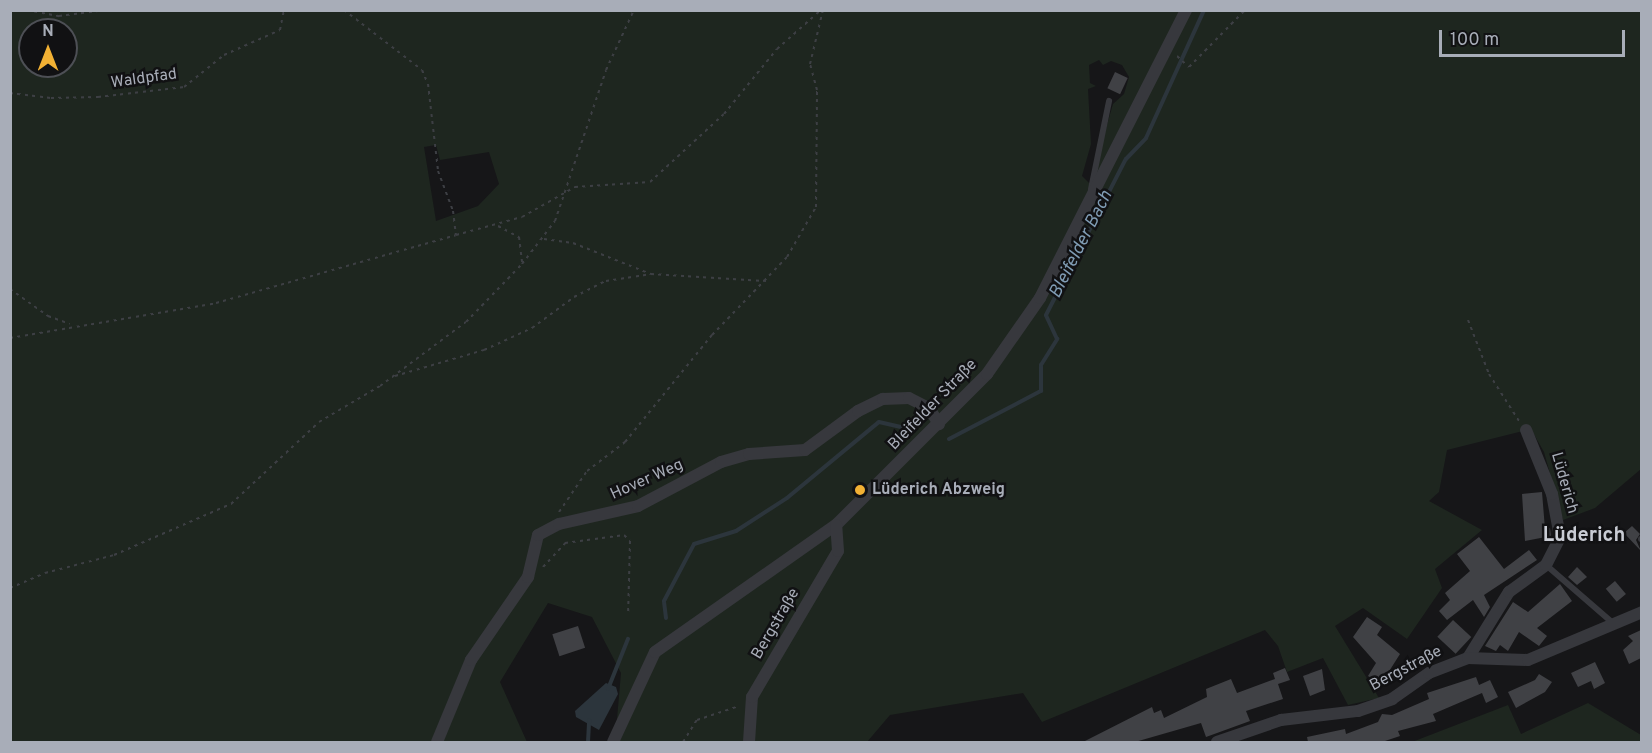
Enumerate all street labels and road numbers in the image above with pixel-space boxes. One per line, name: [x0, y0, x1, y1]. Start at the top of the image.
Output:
street label: Waldpfad: [110, 65, 178, 93]
street label: Bleifelder Straße: [885, 355, 981, 455]
street label: Lüderich: [1546, 450, 1582, 516]
street label: Hover Weg: [607, 455, 687, 505]
street label: Bergstraße: [748, 585, 804, 663]
street label: Bergstraße: [1367, 642, 1445, 696]

